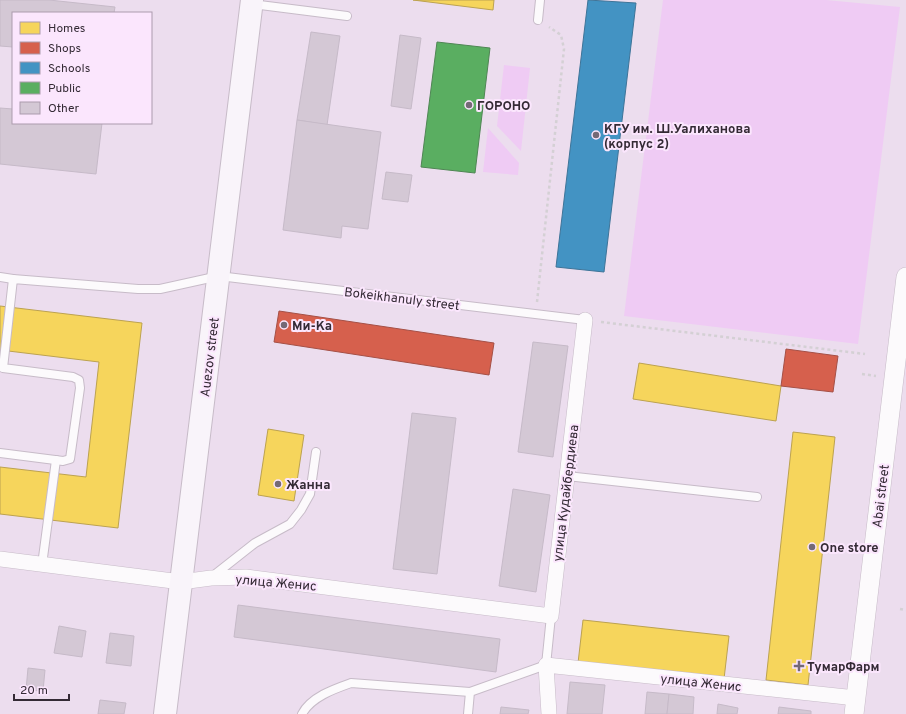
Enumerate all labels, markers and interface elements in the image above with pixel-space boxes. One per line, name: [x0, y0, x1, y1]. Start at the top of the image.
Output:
legend: [12, 12, 152, 124]
text: Homes: [48, 21, 85, 37]
text: Shops: [48, 41, 81, 57]
text: Schools: [48, 61, 90, 77]
text: Public: [48, 81, 81, 97]
place label: ГОРОНО: [477, 99, 530, 115]
marker: ГОРОНО: [464, 100, 474, 110]
text: Other: [48, 101, 80, 117]
place label: КГУ им. Ш.Уалиханова (корпус 2): [604, 122, 750, 153]
marker: КГУ им. Ш.Уалиханова (корпус 2): [591, 130, 601, 140]
street label: Bokeikhanuly street: [343, 285, 460, 315]
street label: Auezov street: [198, 316, 224, 398]
place label: Ми-Ка: [292, 319, 332, 335]
marker: Ми-Ка: [279, 320, 289, 330]
street label: улица Кудайбердиева: [551, 424, 583, 563]
street label: Abai street: [870, 464, 894, 529]
place label: Жанна: [286, 478, 330, 494]
marker: Жанна: [273, 479, 283, 489]
place label: One store: [820, 541, 878, 557]
marker: One store: [807, 542, 817, 552]
street label: улица Женис: [235, 572, 317, 596]
place label: ТумарФарм: [807, 660, 880, 676]
marker: ТумарФарм: [794, 661, 804, 671]
street label: улица Женис: [659, 672, 742, 696]
scale bar: [14, 676, 69, 702]
text: 20 m: [20, 683, 48, 699]

